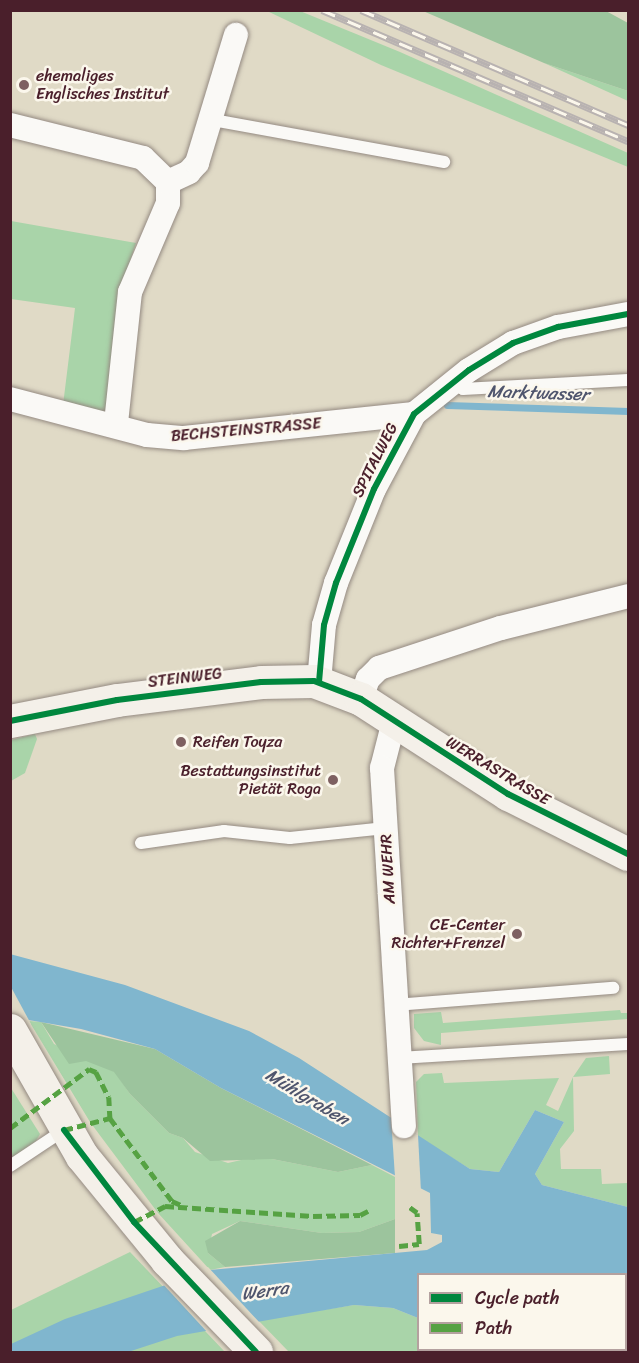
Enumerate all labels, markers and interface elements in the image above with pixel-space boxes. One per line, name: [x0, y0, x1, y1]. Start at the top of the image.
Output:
place label: ehemaliges Englisches Institut: [36, 66, 170, 104]
marker: ehemaliges Englisches Institut: [17, 78, 31, 92]
water label: Marktwasser: [487, 380, 589, 406]
street label: BECHSTEINSTRASSE: [170, 414, 322, 446]
street label: SPITALWEG: [348, 420, 402, 500]
street label: STEINWEG: [147, 664, 223, 692]
place label: Reifen Toyza: [193, 732, 282, 752]
street label: WERRASTRASSE: [442, 732, 554, 810]
marker: Reifen Toyza: [174, 735, 188, 749]
place label: Bestattungsinstitut Pietät Roga: [180, 761, 321, 799]
marker: Bestattungsinstitut Pietät Roga: [326, 773, 340, 787]
street label: AM WEHR: [377, 834, 399, 904]
place label: CE-Center Richter+Frenzel: [391, 915, 505, 953]
marker: CE-Center Richter+Frenzel: [510, 927, 524, 941]
water label: Mühlgraben: [262, 1064, 352, 1130]
legend: [417, 1273, 627, 1351]
water label: Werra: [240, 1277, 290, 1305]
text: Cycle path: [475, 1282, 559, 1314]
text: Path: [475, 1312, 512, 1344]

